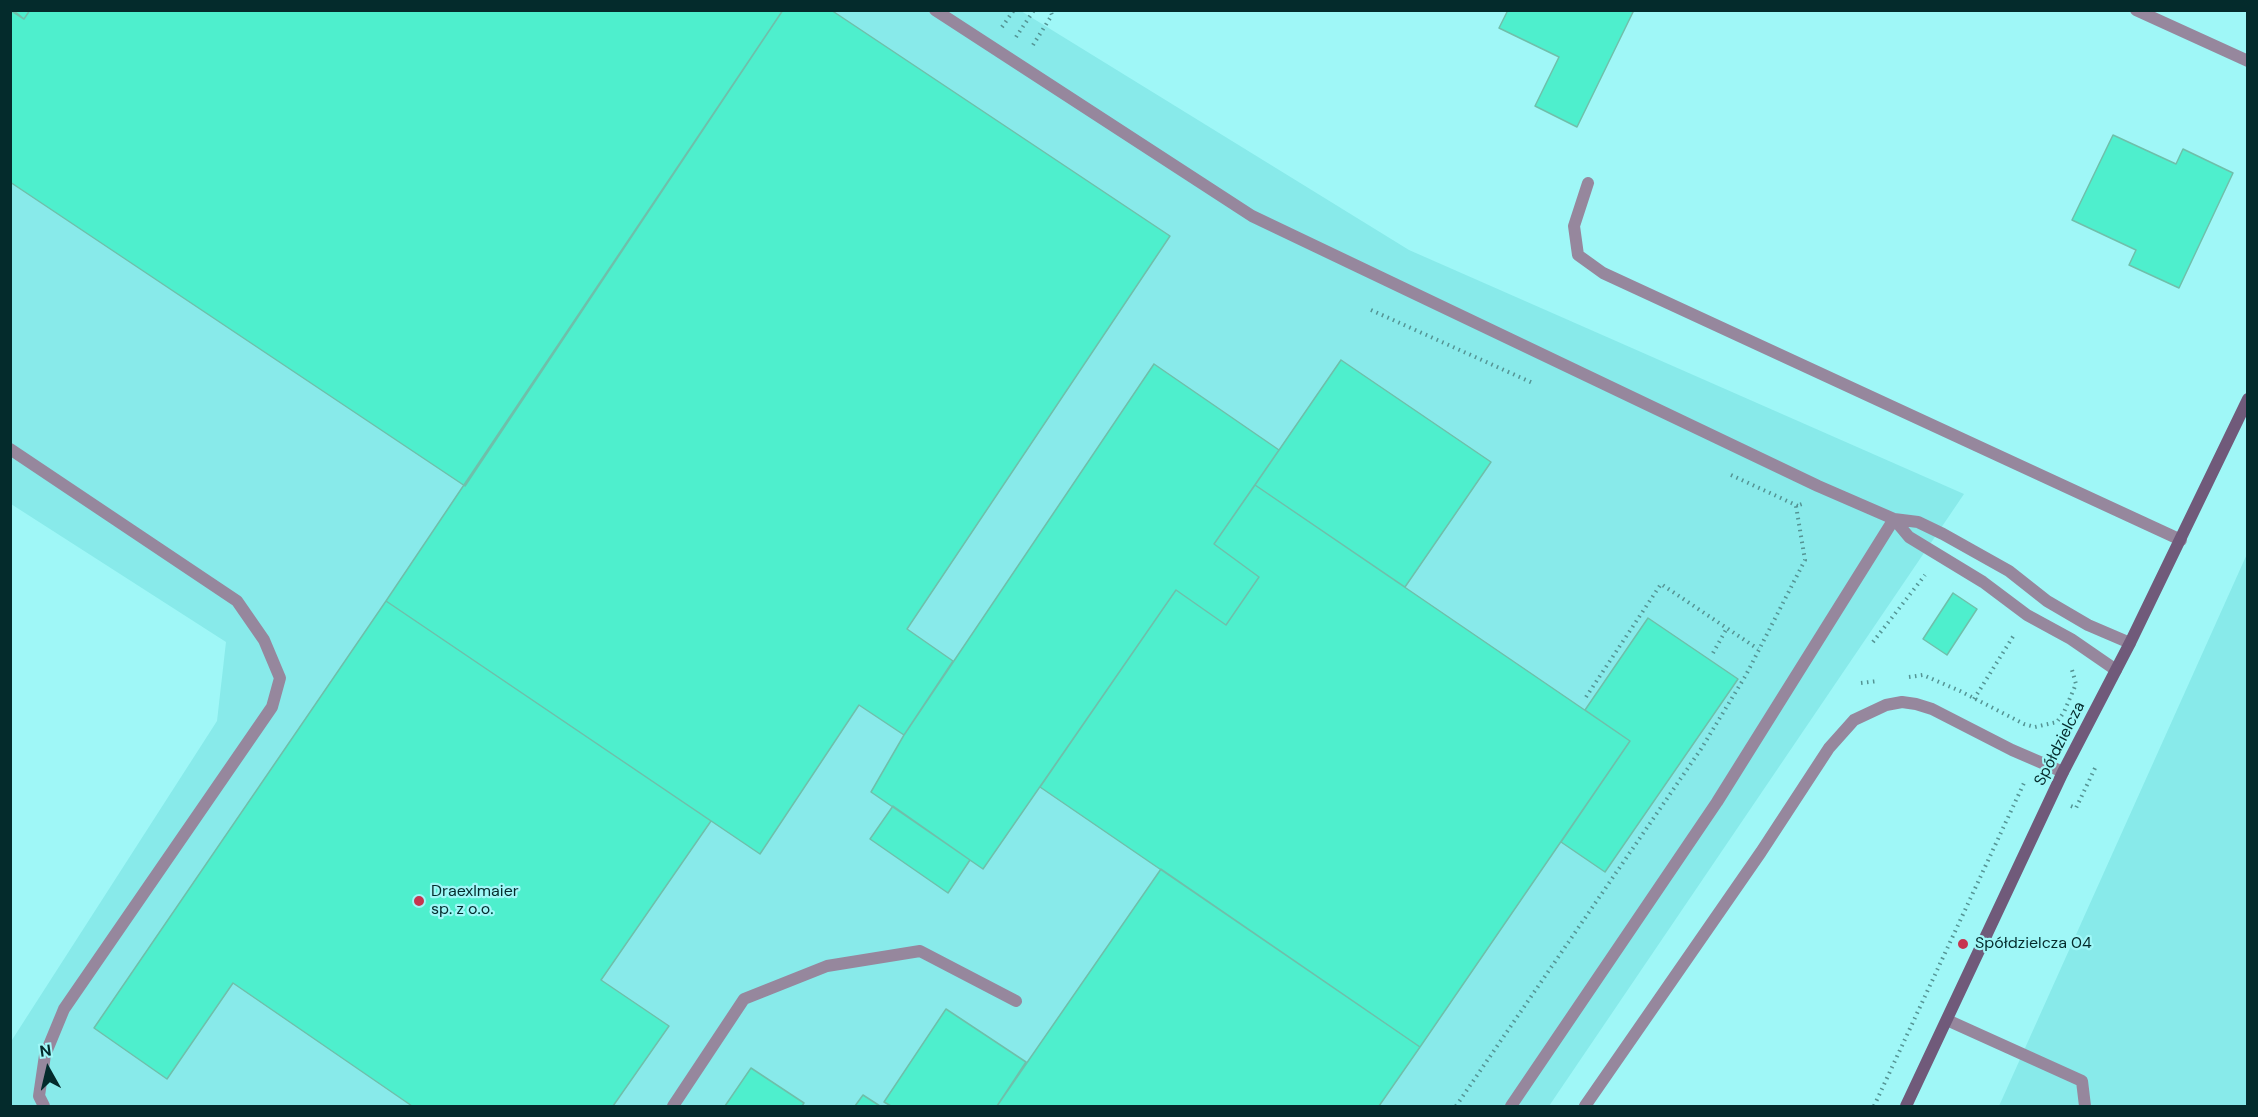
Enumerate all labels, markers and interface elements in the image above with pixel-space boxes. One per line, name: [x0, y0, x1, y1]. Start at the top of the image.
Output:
street label: Spółdzielcza: [2031, 699, 2089, 789]
place label: Draexlmaier sp. z o.o.: [431, 882, 519, 920]
marker: Draexlmaier sp. z o.o.: [412, 894, 426, 908]
place label: Spółdzielcza 04: [1975, 934, 2092, 954]
marker: Spółdzielcza 04: [1956, 937, 1970, 951]
north arrow: [18, 1039, 78, 1099]
text: N: [38, 1039, 53, 1062]

